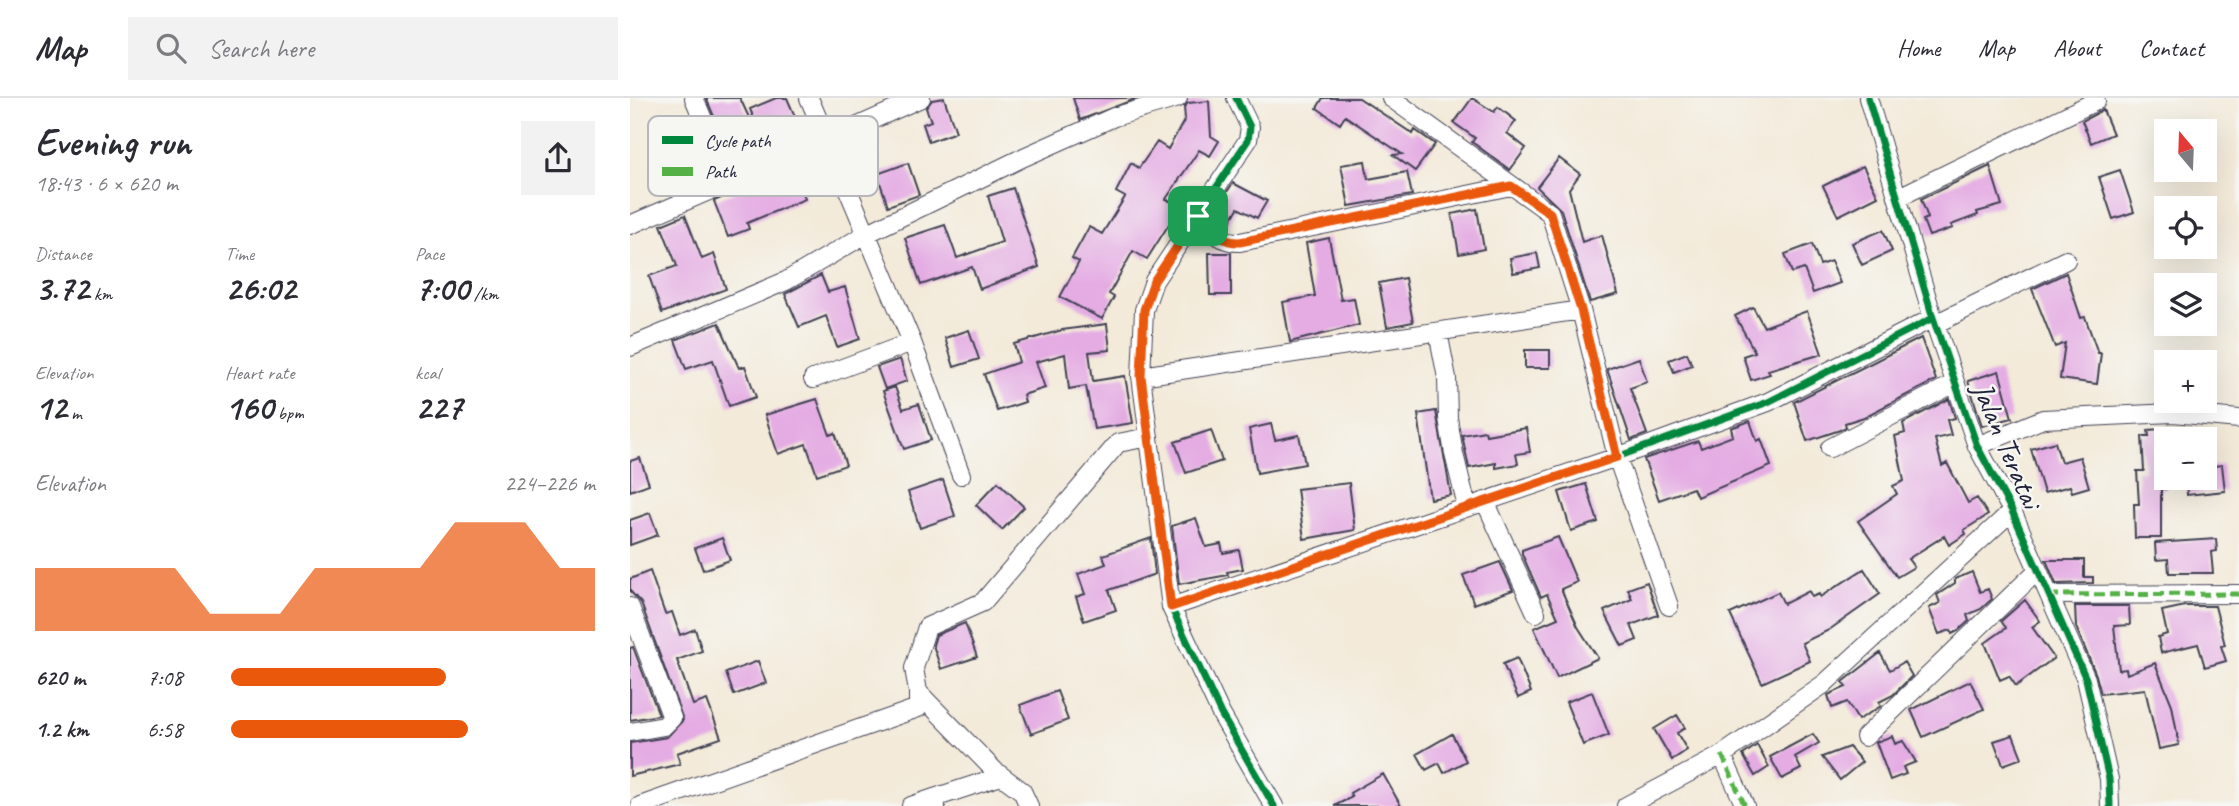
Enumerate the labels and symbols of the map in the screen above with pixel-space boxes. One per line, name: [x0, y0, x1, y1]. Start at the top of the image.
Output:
legend: [648, 116, 878, 196]
north arrow: [2154, 119, 2217, 182]
text: Cycle path: [705, 129, 771, 153]
text: Path: [705, 160, 738, 184]
pin: [1168, 186, 1228, 246]
street label: Jalan Teratai: [1963, 374, 2052, 517]

